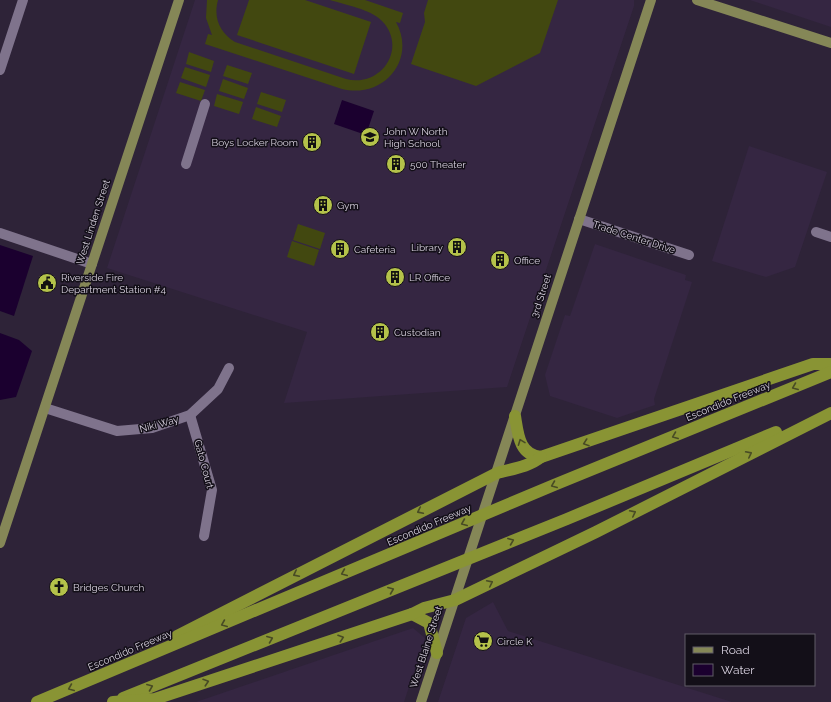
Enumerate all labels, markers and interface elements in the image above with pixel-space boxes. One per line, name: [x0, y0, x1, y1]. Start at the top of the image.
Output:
school or university icon: John W North High School: [359, 126, 381, 148]
place label: John W North High School: [384, 126, 448, 149]
building icon: Boys Locker Room: [301, 131, 323, 153]
place label: Boys Locker Room: [212, 137, 298, 148]
building icon: 500 Theater: [385, 153, 407, 175]
place label: 500 Theater: [410, 159, 466, 170]
street label: West Linden Street: [74, 178, 112, 266]
building icon: Gym: [312, 194, 334, 216]
place label: Gym: [337, 200, 359, 211]
street label: Trade Center Drive: [591, 218, 677, 256]
building icon: Library: [446, 236, 468, 258]
building icon: Cafeteria: [329, 238, 351, 260]
place label: Library: [411, 242, 444, 253]
place label: Cafeteria: [354, 244, 396, 255]
building icon: Office: [489, 249, 511, 271]
place label: Office: [514, 255, 540, 266]
building icon: LR Office: [384, 266, 406, 288]
public building icon: Riverside Fire Department Station #4: [36, 272, 58, 294]
place label: Riverside Fire Department Station #4: [61, 272, 167, 295]
place label: LR Office: [409, 272, 450, 283]
street label: 3rd Street: [529, 272, 553, 319]
building icon: Custodian: [369, 321, 391, 343]
place label: Custodian: [394, 327, 441, 338]
street label: Escondido Freeway: [684, 379, 773, 423]
one-way arrow: [791, 382, 799, 390]
street label: Niki Way: [138, 413, 180, 435]
one-way arrow: [671, 431, 679, 439]
street label: Gato Court: [192, 438, 216, 490]
one-way arrow: [583, 438, 590, 446]
one-way arrow: [518, 439, 526, 446]
one-way arrow: [745, 452, 752, 459]
one-way arrow: [551, 481, 558, 489]
street label: Escondido Freeway: [385, 502, 473, 548]
one-way arrow: [417, 506, 425, 514]
one-way arrow: [629, 510, 636, 518]
one-way arrow: [460, 518, 468, 526]
one-way arrow: [508, 538, 515, 546]
one-way arrow: [292, 569, 300, 577]
one-way arrow: [340, 569, 347, 577]
church icon: Bridges Church: [48, 576, 70, 598]
one-way arrow: [485, 580, 493, 588]
place label: Bridges Church: [73, 582, 144, 593]
one-way arrow: [386, 587, 394, 595]
street label: West Blaine Street: [408, 604, 445, 689]
one-way arrow: [220, 619, 227, 627]
street label: Escondido Freeway: [86, 627, 174, 673]
supermarket icon: Circle K: [472, 630, 494, 652]
one-way arrow: [338, 634, 345, 643]
legend: [685, 634, 815, 686]
one-way arrow: [267, 635, 274, 643]
place label: Circle K: [497, 636, 533, 647]
text: Road: [721, 643, 750, 657]
text: Water: [721, 663, 755, 677]
one-way arrow: [202, 678, 209, 687]
one-way arrow: [68, 683, 75, 691]
one-way arrow: [145, 684, 153, 692]

